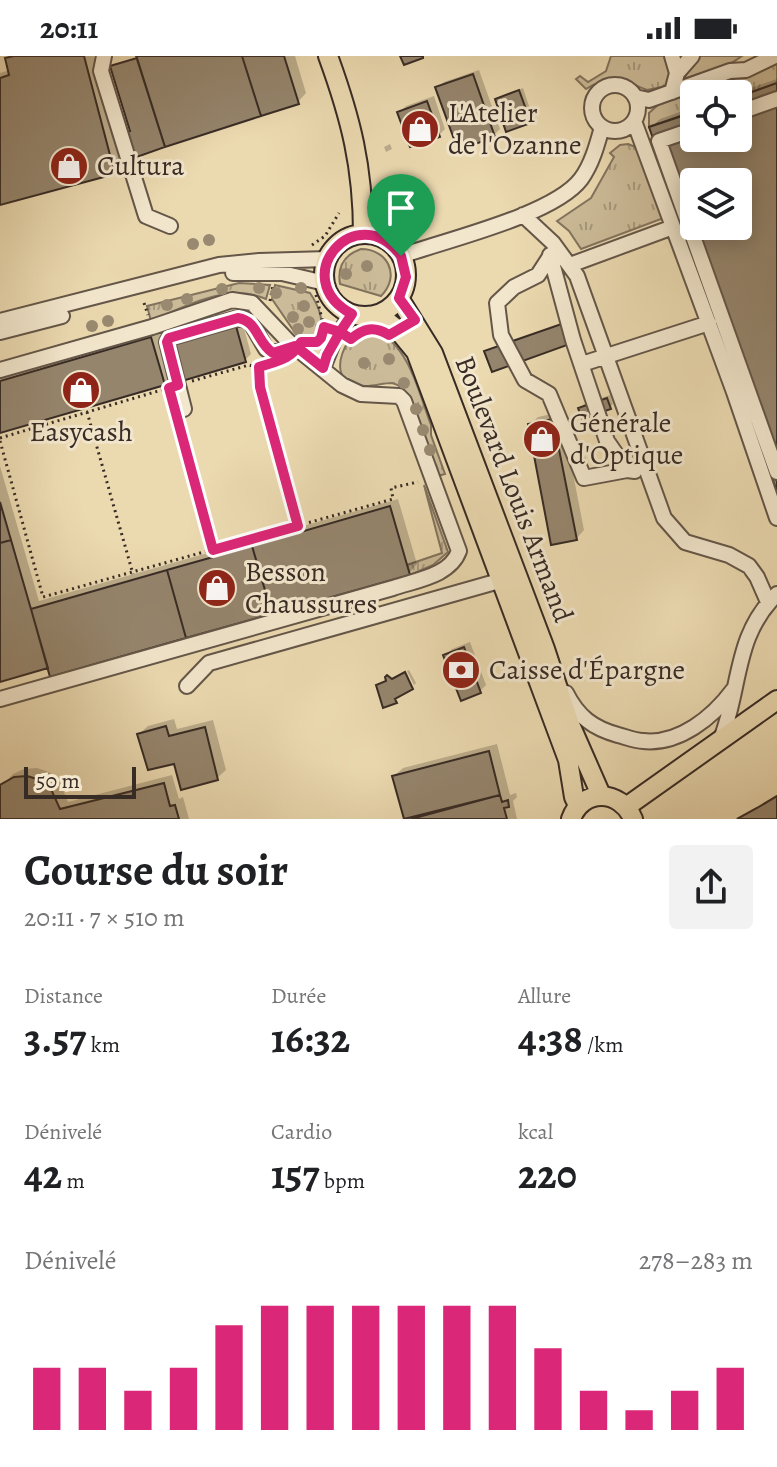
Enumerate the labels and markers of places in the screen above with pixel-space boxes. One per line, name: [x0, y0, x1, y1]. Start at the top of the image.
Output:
place label: L'Atelier de l'Ozanne: [448, 94, 581, 164]
shop icon: L'Atelier de l'Ozanne: [399, 108, 441, 150]
shop icon: Cultura: [48, 145, 90, 187]
place label: Cultura: [97, 147, 184, 185]
pin: [367, 174, 435, 256]
shop icon: Easycash: [60, 369, 102, 411]
place label: Générale d'Optique: [570, 404, 683, 474]
place label: Easycash: [29, 413, 133, 451]
shop icon: Générale d'Optique: [521, 418, 563, 460]
place label: Besson Chaussures: [245, 553, 378, 623]
shop icon: Besson Chaussures: [196, 567, 238, 609]
bank icon: Caisse d'Épargne: [440, 649, 482, 691]
place label: Caisse d'Épargne: [489, 651, 685, 689]

